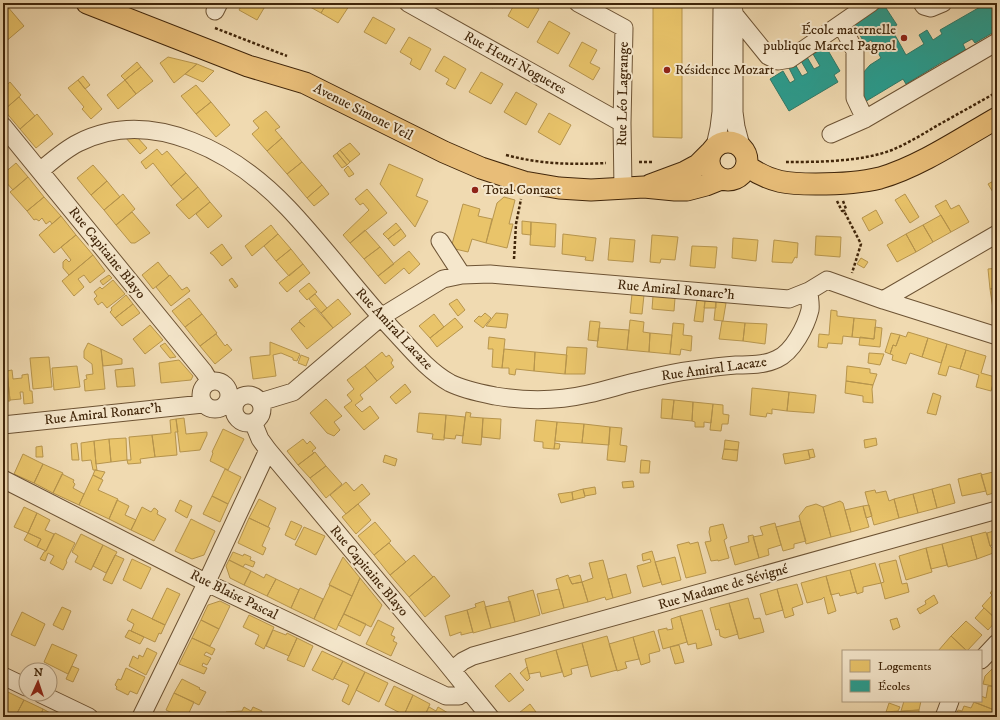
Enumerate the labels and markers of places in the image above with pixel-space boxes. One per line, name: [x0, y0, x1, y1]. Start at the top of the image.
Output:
place label: École maternelle publique Marcel Pagnol: [762, 21, 897, 55]
marker: École maternelle publique Marcel Pagnol: [899, 33, 909, 43]
place label: Résidence Mozart: [675, 61, 775, 79]
marker: Résidence Mozart: [662, 65, 672, 75]
place label: Total Contact: [483, 181, 561, 199]
marker: Total Contact: [470, 185, 480, 195]

